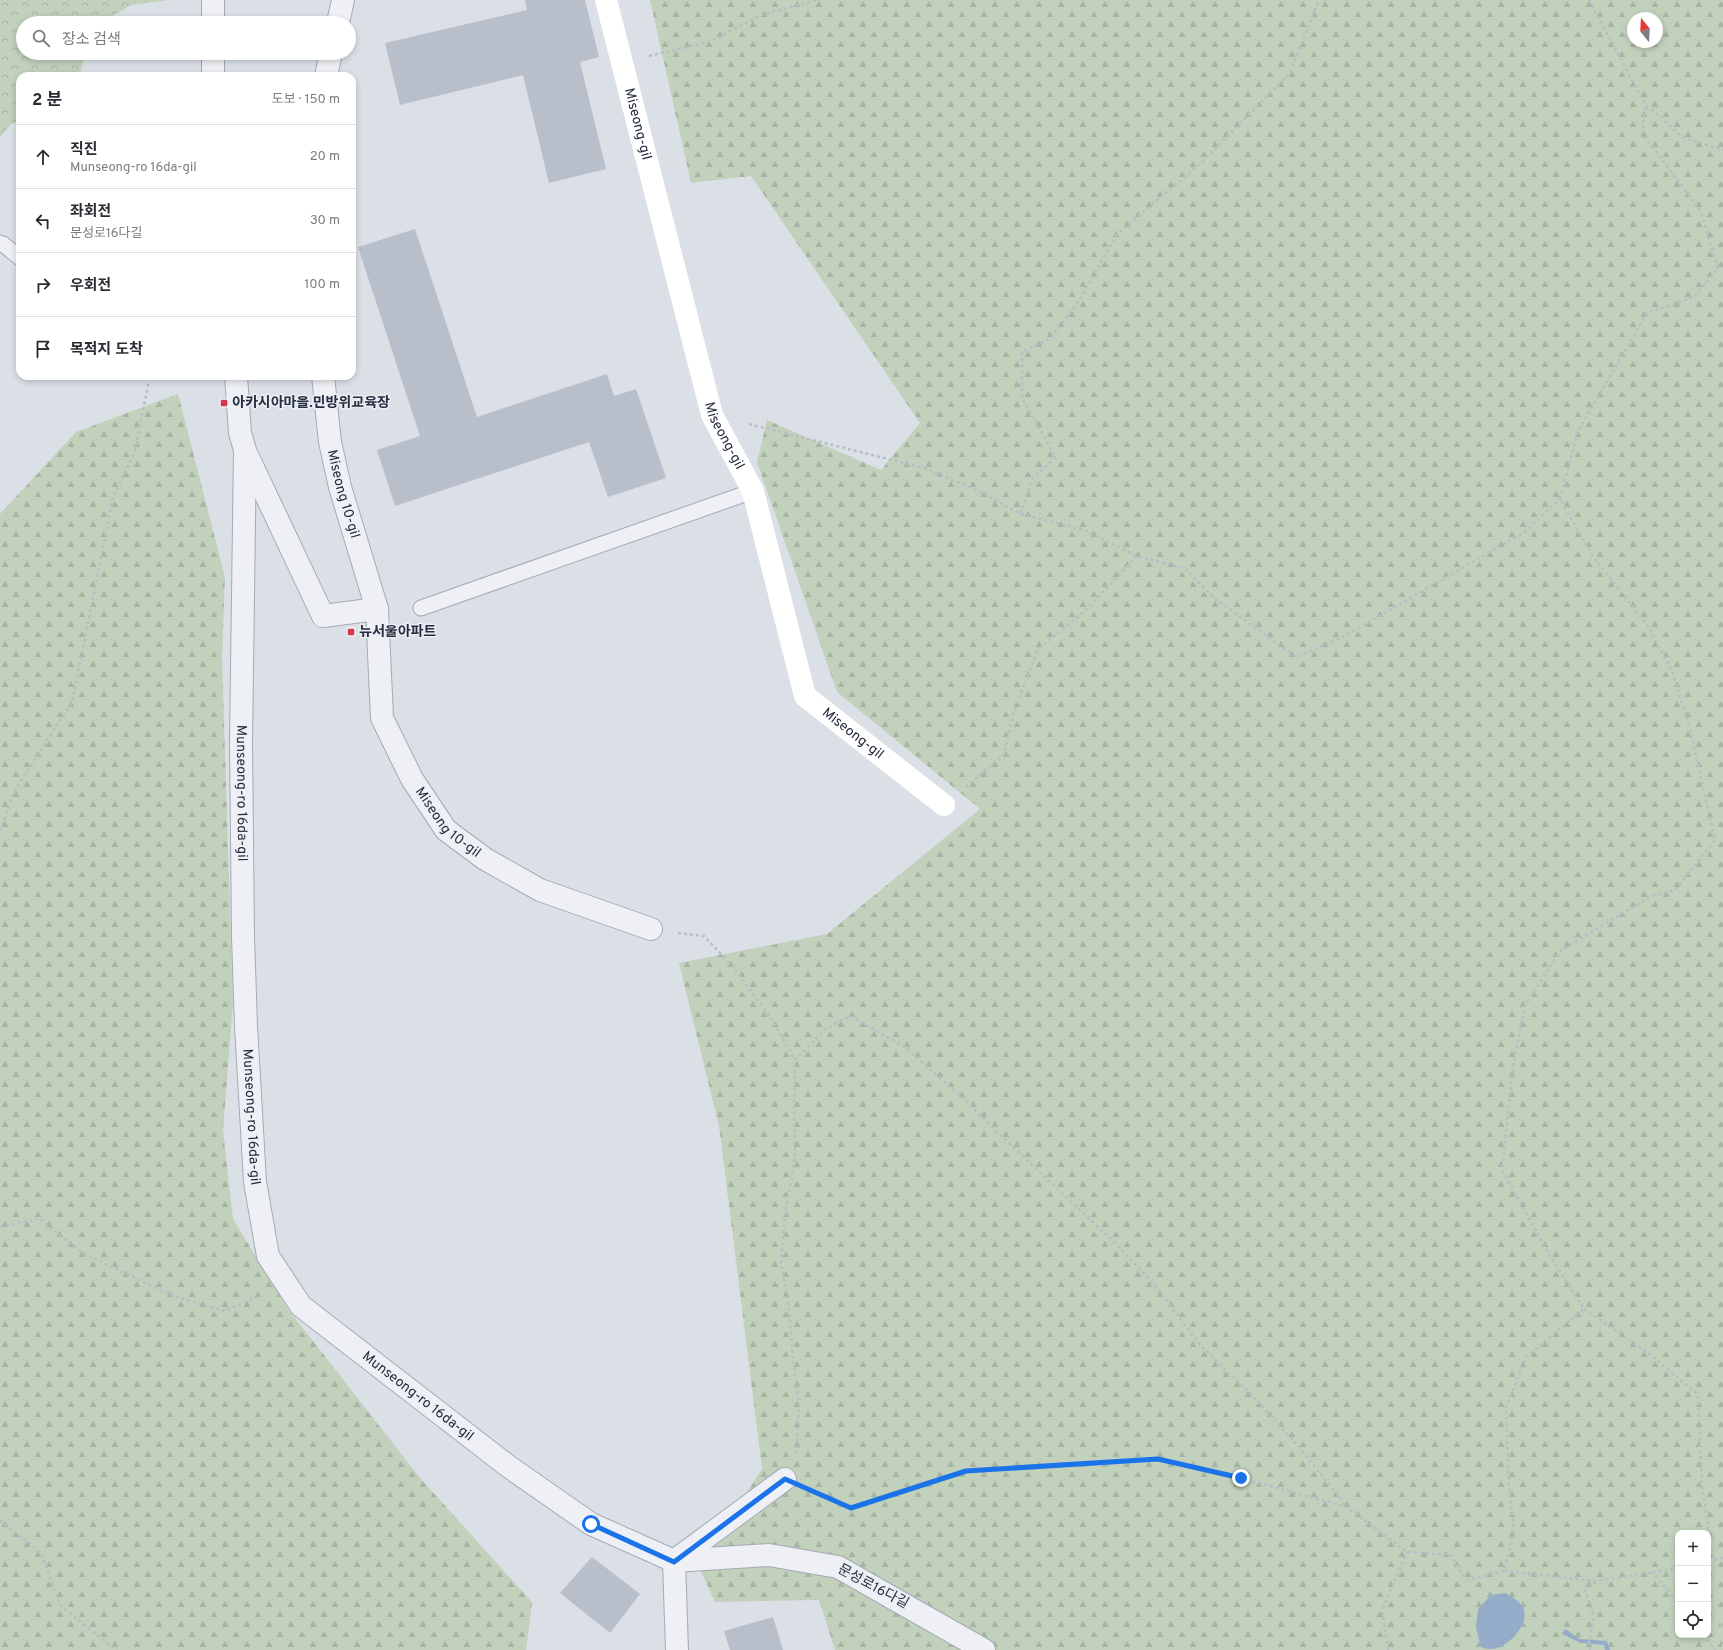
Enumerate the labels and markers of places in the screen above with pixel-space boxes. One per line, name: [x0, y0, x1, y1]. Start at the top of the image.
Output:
place label: 아카시아마을.민방위교육장: [232, 395, 390, 412]
marker: 아카시아마을.민방위교육장: [219, 398, 229, 408]
place label: 뉴서울아파트: [359, 624, 436, 641]
marker: 뉴서울아파트: [346, 627, 356, 637]

